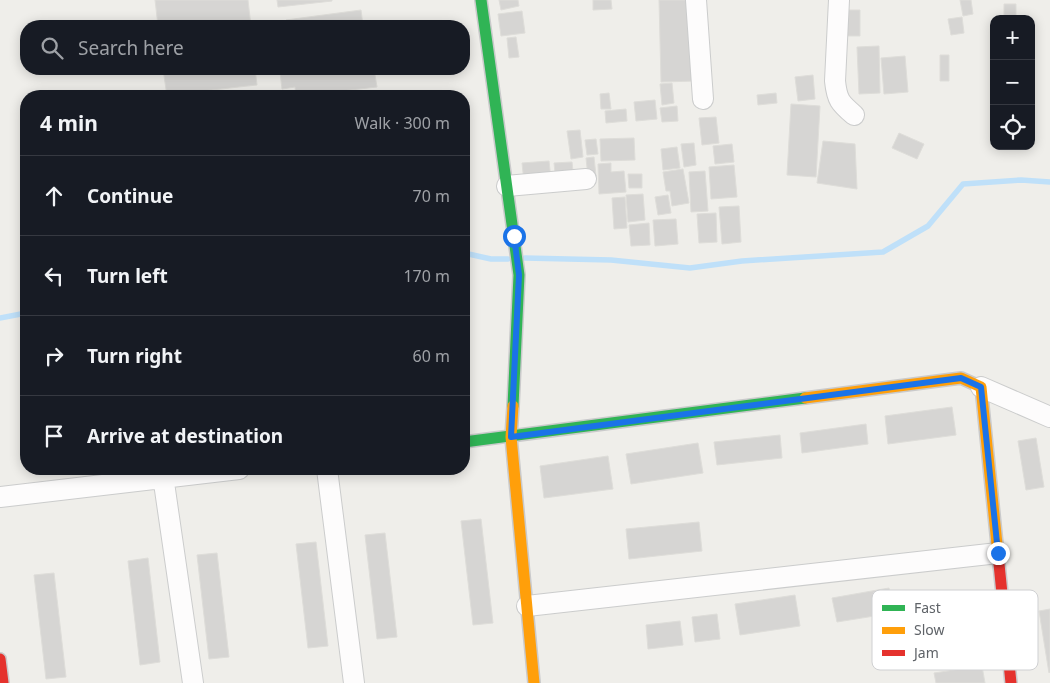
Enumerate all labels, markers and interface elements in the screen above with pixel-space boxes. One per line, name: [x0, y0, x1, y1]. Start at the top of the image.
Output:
map controls: [990, 15, 1035, 150]
button: +: [990, 15, 1035, 60]
search box: [20, 20, 470, 75]
icon: search: [38, 34, 66, 62]
text: Search here: [78, 35, 184, 61]
button: −: [990, 60, 1035, 105]
button: locate: [990, 105, 1035, 150]
text: 4 min: [40, 109, 98, 137]
text: Walk · 300 m: [355, 112, 450, 134]
icon: ahead: [40, 182, 68, 210]
text: Continue: [87, 183, 173, 209]
text: 70 m: [413, 185, 450, 207]
route start: [503, 225, 526, 248]
icon: left: [40, 262, 68, 290]
text: Turn left: [87, 263, 168, 289]
text: 170 m: [403, 265, 450, 287]
icon: right: [40, 342, 68, 370]
text: Turn right: [87, 343, 182, 369]
text: 60 m: [413, 345, 450, 367]
icon: arrive: [40, 422, 68, 450]
text: Arrive at destination: [87, 423, 283, 449]
route end: [987, 542, 1010, 565]
legend: [872, 590, 1038, 670]
text: Fast: [914, 598, 941, 617]
text: Slow: [914, 620, 945, 639]
text: Jam: [912, 643, 939, 662]

